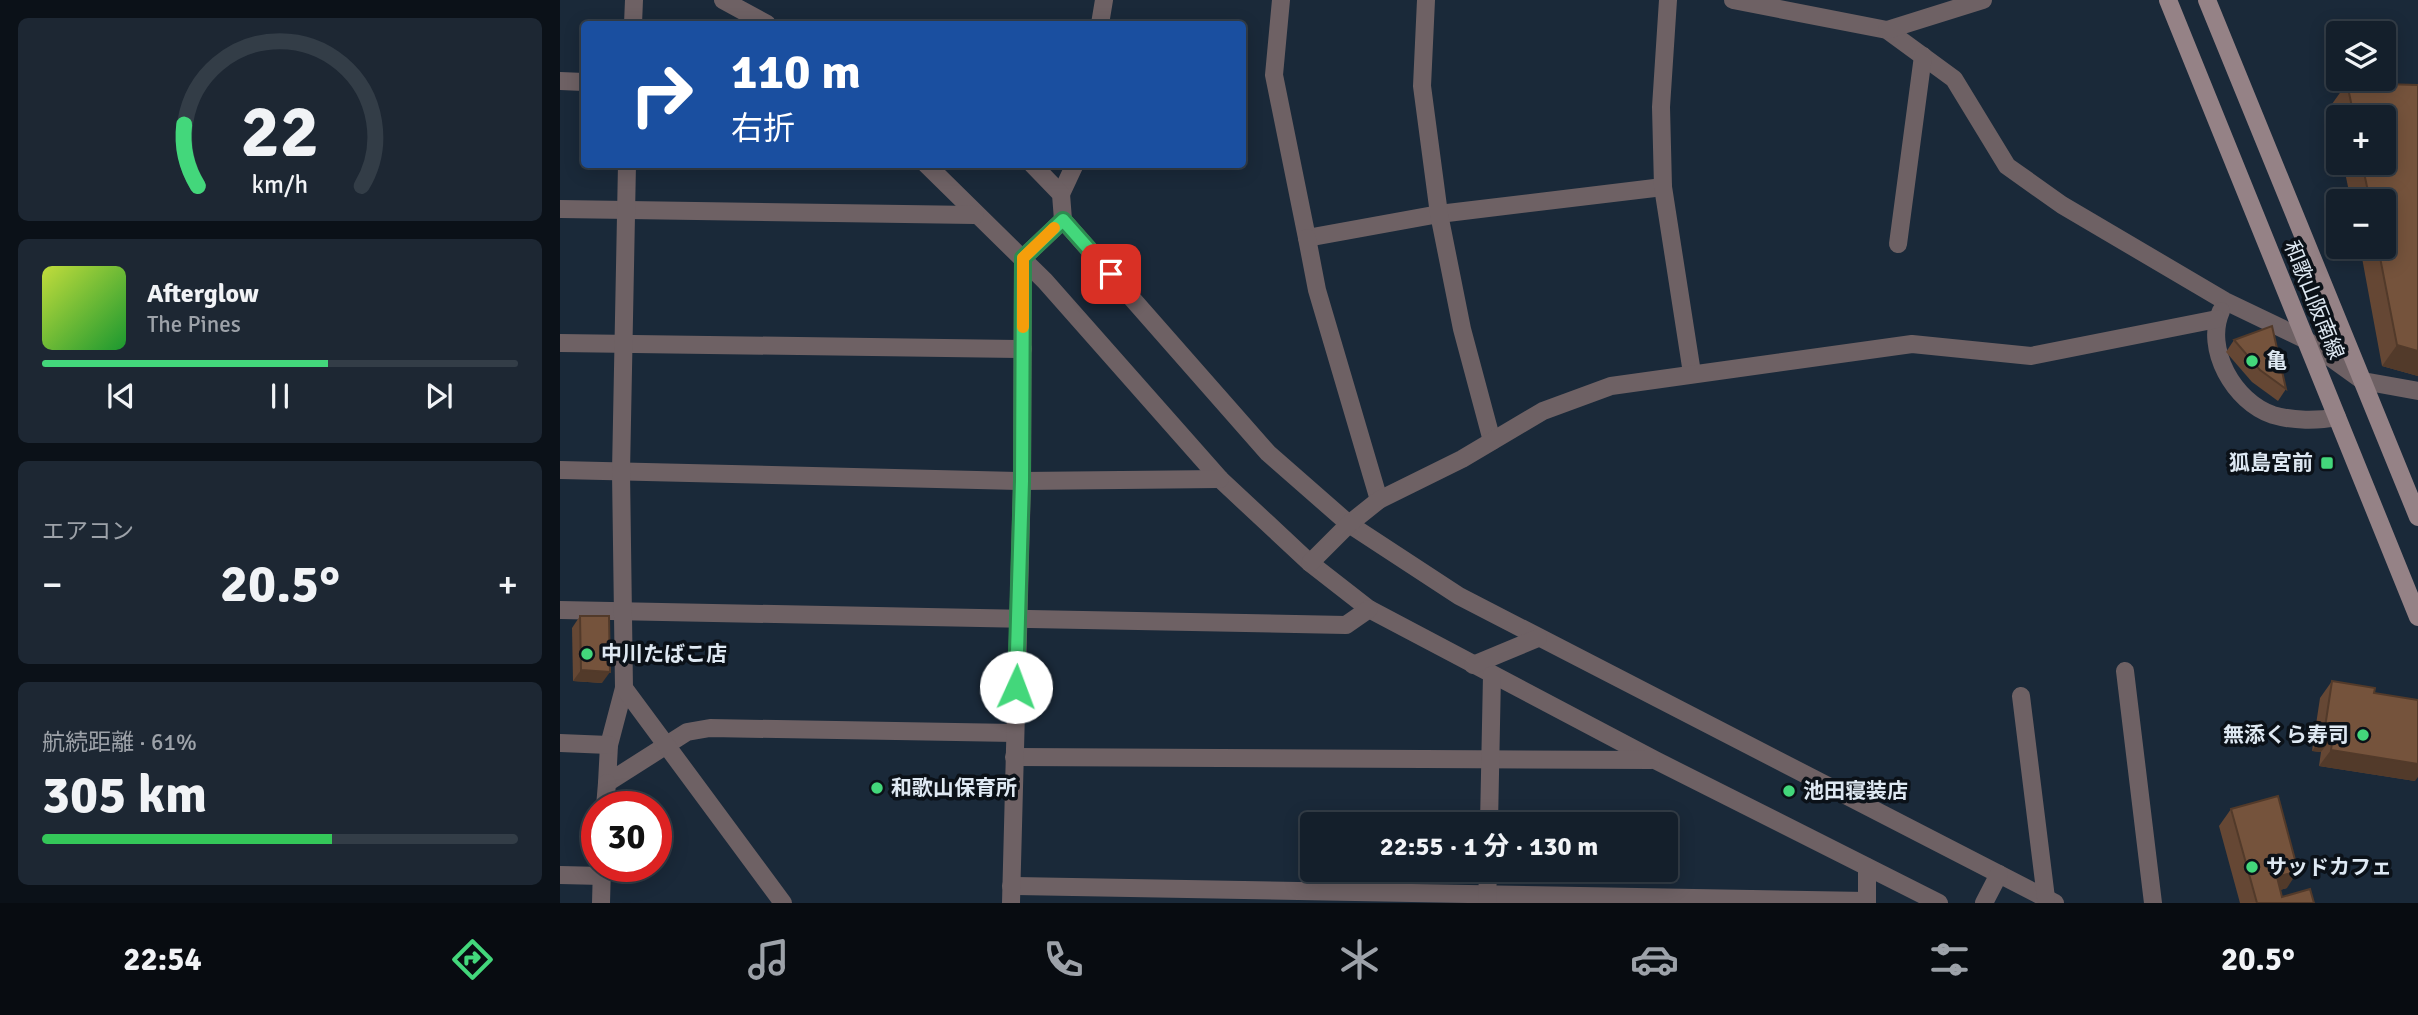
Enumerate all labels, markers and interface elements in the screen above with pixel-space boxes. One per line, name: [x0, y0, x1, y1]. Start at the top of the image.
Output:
map controls: [2326, 21, 2396, 259]
button: layers: [2326, 21, 2396, 91]
text: 110 m: [731, 42, 861, 102]
icon: right: [616, 49, 707, 140]
text: 22: [241, 88, 319, 177]
button: +: [2326, 105, 2396, 175]
text: 右折: [731, 109, 795, 148]
text: km/h: [252, 168, 308, 199]
button: −: [2326, 189, 2396, 259]
street label: 和歌山阪南線: [2278, 237, 2350, 363]
pin: [1081, 244, 1141, 304]
icon: arrive: [1092, 255, 1130, 293]
text: Afterglow: [147, 278, 259, 310]
text: The Pines: [147, 310, 241, 339]
place label: 亀: [2266, 348, 2287, 374]
marker: 亀: [2244, 353, 2260, 369]
icon: previous: [102, 377, 140, 415]
icon: pause: [261, 377, 299, 415]
icon: next: [420, 377, 458, 415]
place label: 狐島宮前: [2229, 450, 2313, 476]
marker: 狐島宮前: [2319, 455, 2335, 471]
text: エアコン: [42, 517, 134, 546]
text: 20.5°: [220, 552, 340, 616]
text: −: [42, 561, 63, 608]
text: +: [497, 561, 518, 608]
place label: 中川たばこ店: [601, 641, 727, 667]
marker: 中川たばこ店: [579, 646, 595, 662]
position arrow: [979, 650, 1053, 724]
place label: 無添くら寿司: [2223, 722, 2349, 748]
marker: 無添くら寿司: [2355, 727, 2371, 743]
text: 航続距離 · 61%: [42, 728, 197, 757]
text: 305 km: [42, 763, 207, 827]
place label: 和歌山保育所: [891, 775, 1017, 801]
place label: 池田寝装店: [1803, 778, 1908, 804]
marker: 和歌山保育所: [869, 780, 885, 796]
marker: 池田寝装店: [1781, 783, 1797, 799]
speed limit sign: 30: [581, 791, 672, 882]
text: 22:55 · 1 分 · 130 m: [1380, 831, 1598, 863]
place label: サッドカフェ: [2266, 854, 2392, 880]
marker: サッドカフェ: [2244, 859, 2260, 875]
icon: directions: [448, 935, 497, 984]
icon: music: [744, 935, 793, 984]
icon: phone: [1039, 935, 1088, 984]
icon: climate: [1335, 935, 1384, 984]
icon: car: [1630, 935, 1679, 984]
icon: filters: [1925, 935, 1974, 984]
text: 22:54: [123, 940, 202, 979]
text: 20.5°: [2221, 940, 2295, 979]

